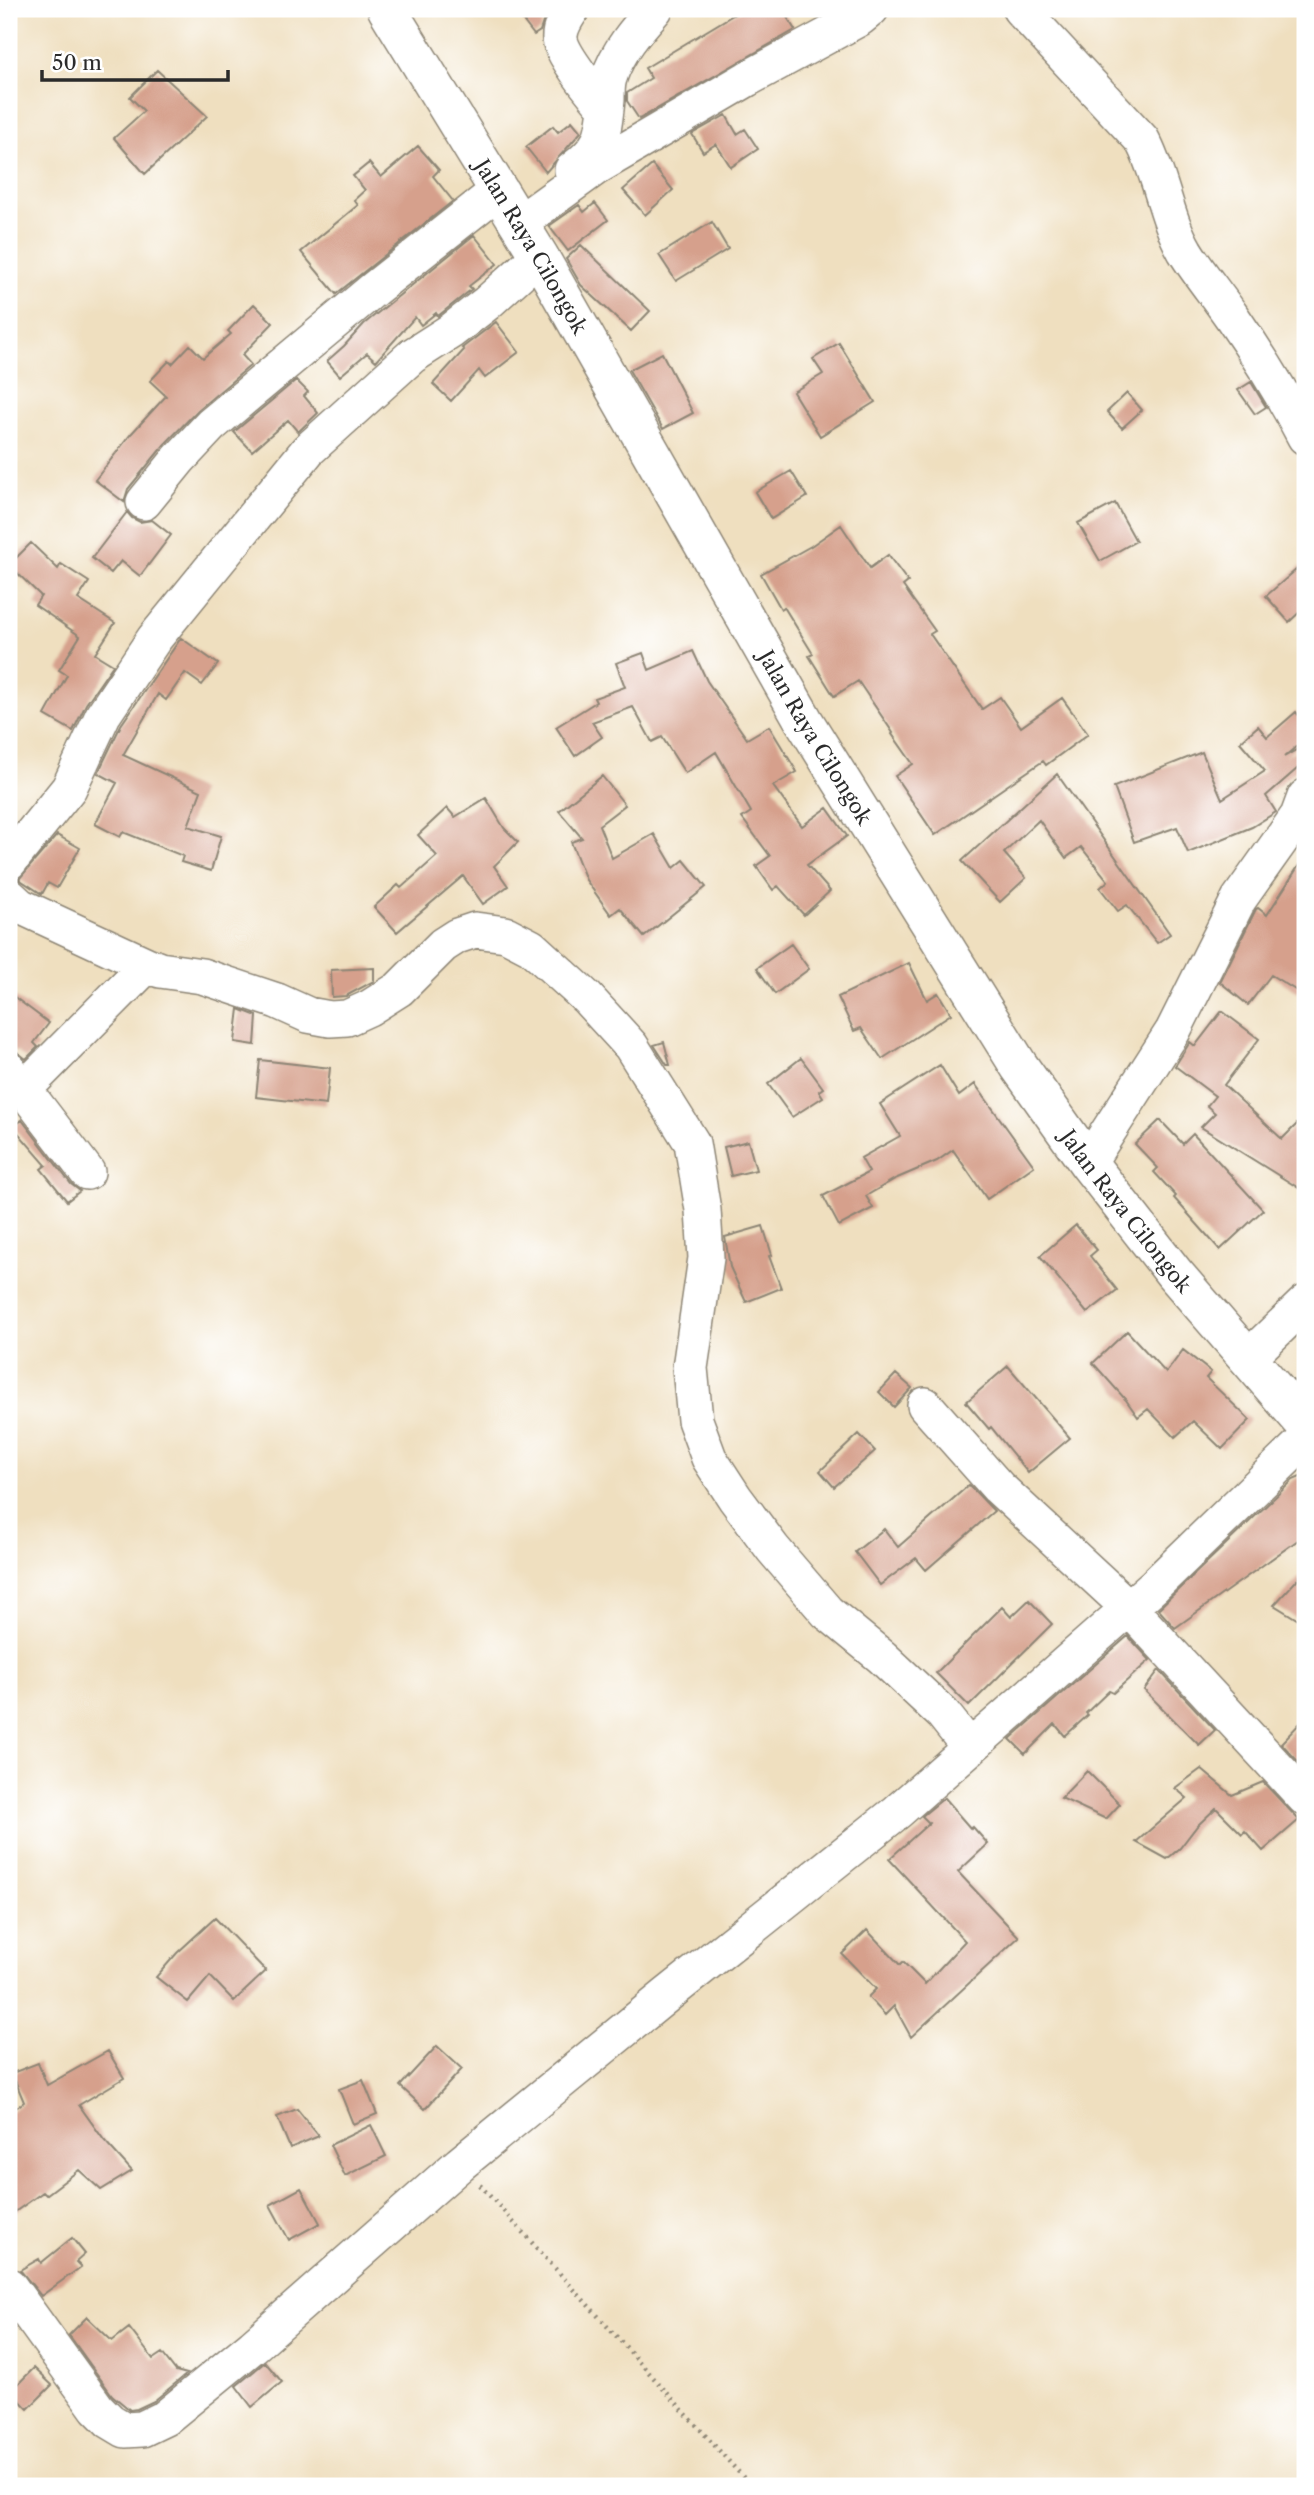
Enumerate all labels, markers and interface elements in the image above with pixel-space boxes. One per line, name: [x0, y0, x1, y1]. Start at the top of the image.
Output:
scale bar: [42, 38, 228, 82]
text: 50 m: [52, 50, 102, 75]
street label: Jalan Raya Cilongok: [468, 152, 594, 339]
street label: Jalan Raya Cilongok: [752, 643, 878, 829]
street label: Jalan Raya Cilongok: [1054, 1122, 1198, 1298]

